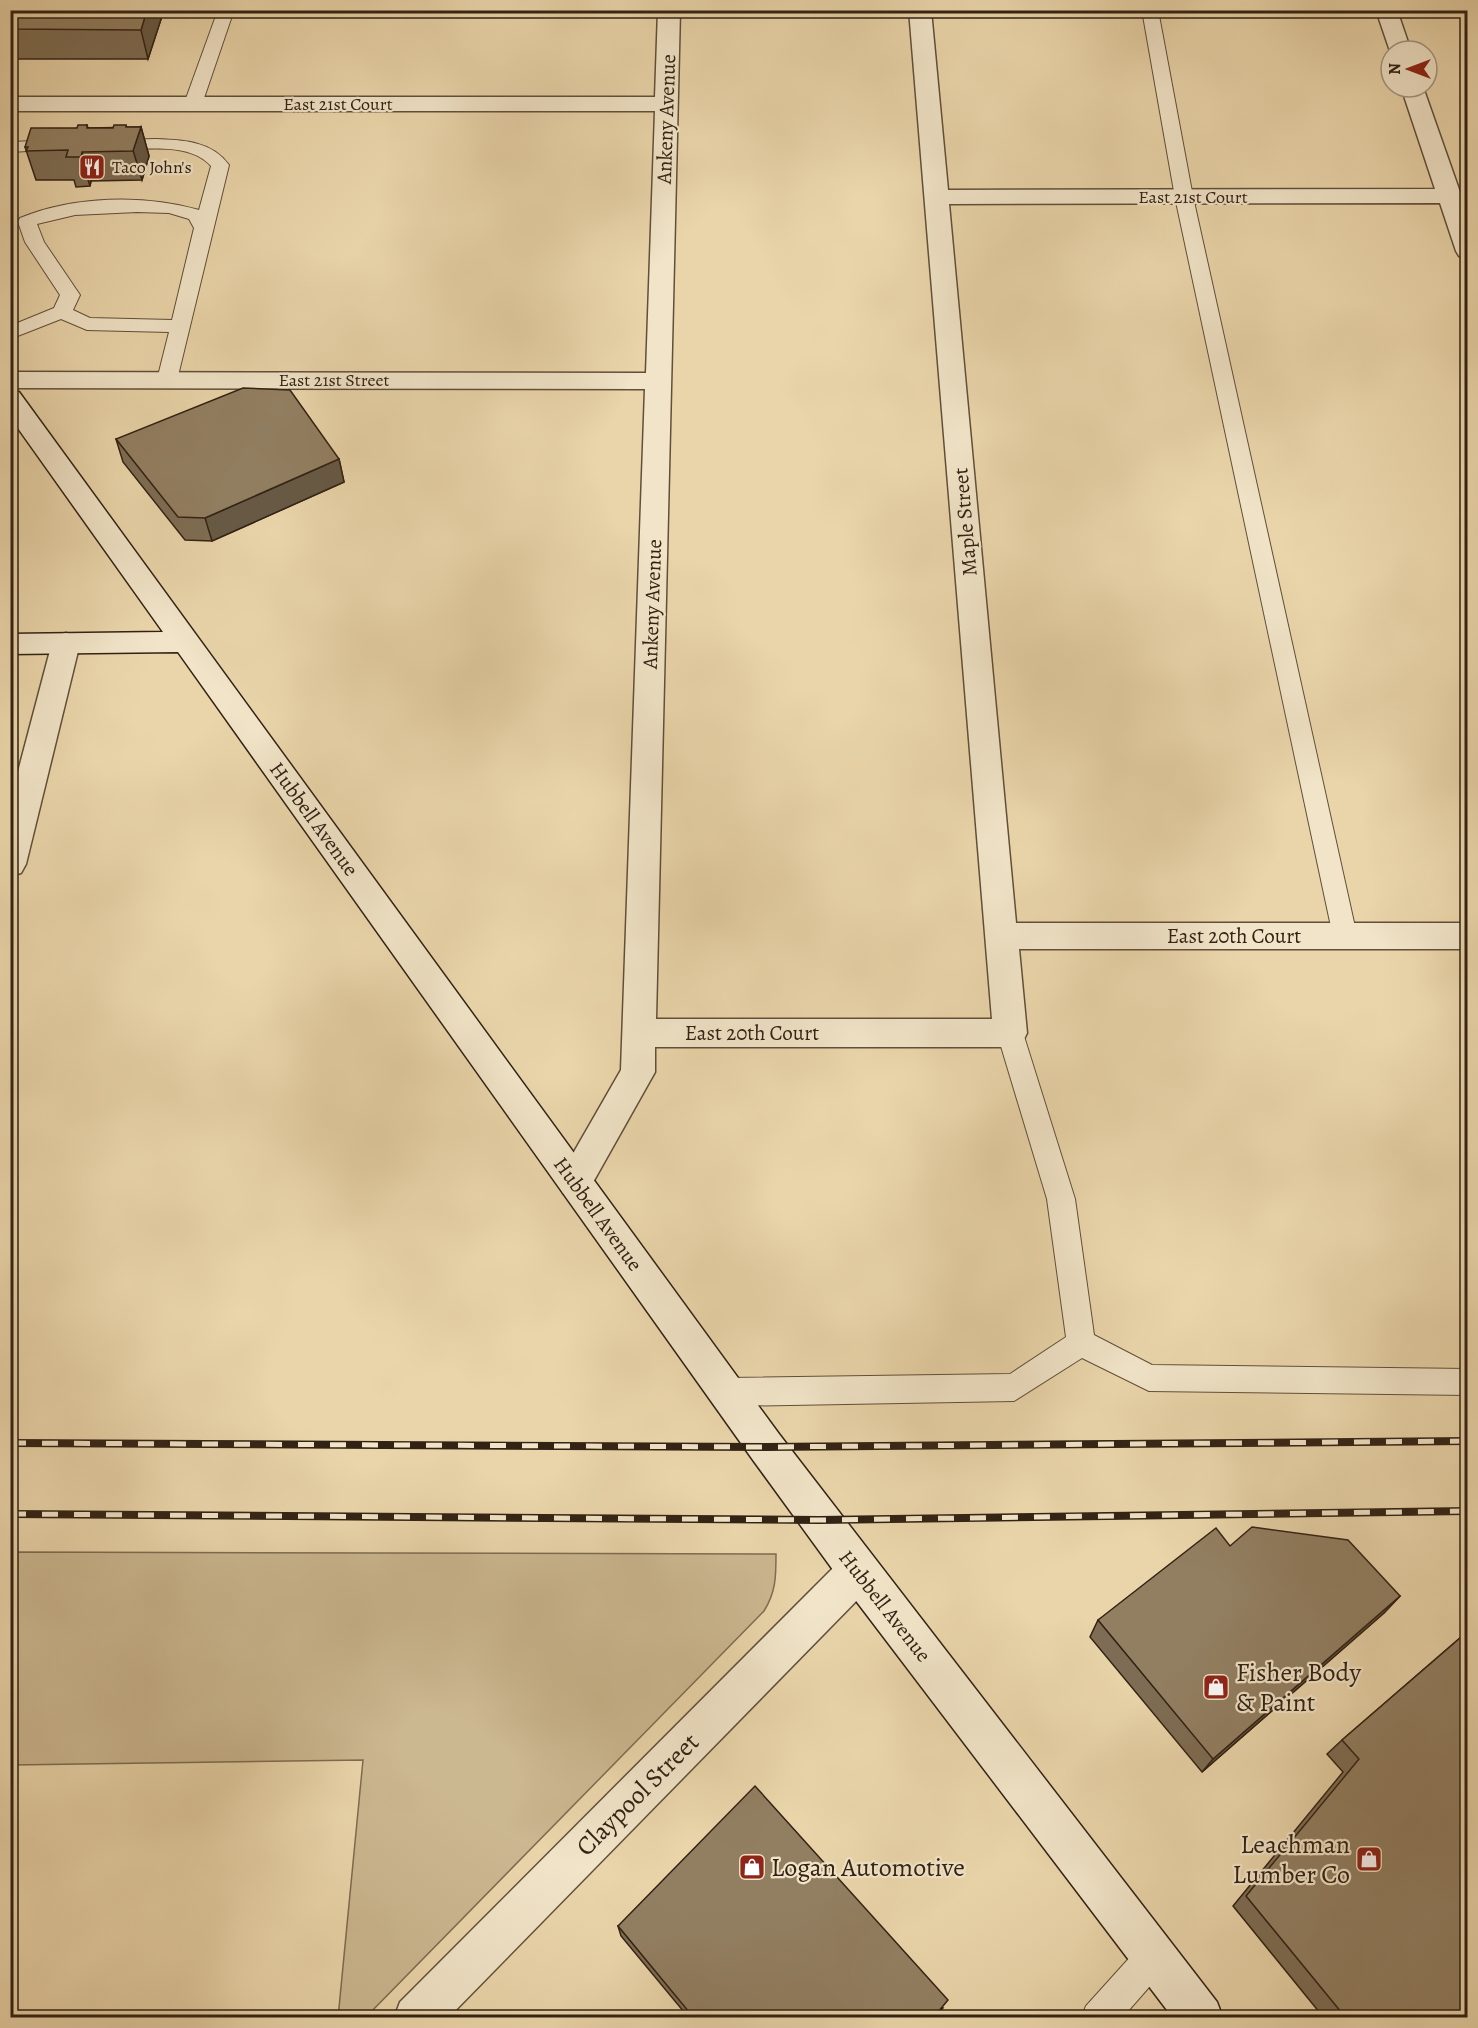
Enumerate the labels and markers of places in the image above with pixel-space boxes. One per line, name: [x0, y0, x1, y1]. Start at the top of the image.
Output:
restaurant icon: Taco John's: [77, 152, 107, 182]
place label: Taco John's: [112, 155, 192, 179]
place label: Fisher Body & Paint: [1236, 1655, 1361, 1720]
shop icon: Fisher Body & Paint: [1201, 1672, 1231, 1702]
place label: Leachman Lumber Co: [1232, 1827, 1350, 1892]
shop icon: Leachman Lumber Co: [1354, 1844, 1384, 1874]
place label: Logan Automotive: [771, 1850, 965, 1885]
shop icon: Logan Automotive: [737, 1852, 767, 1882]

